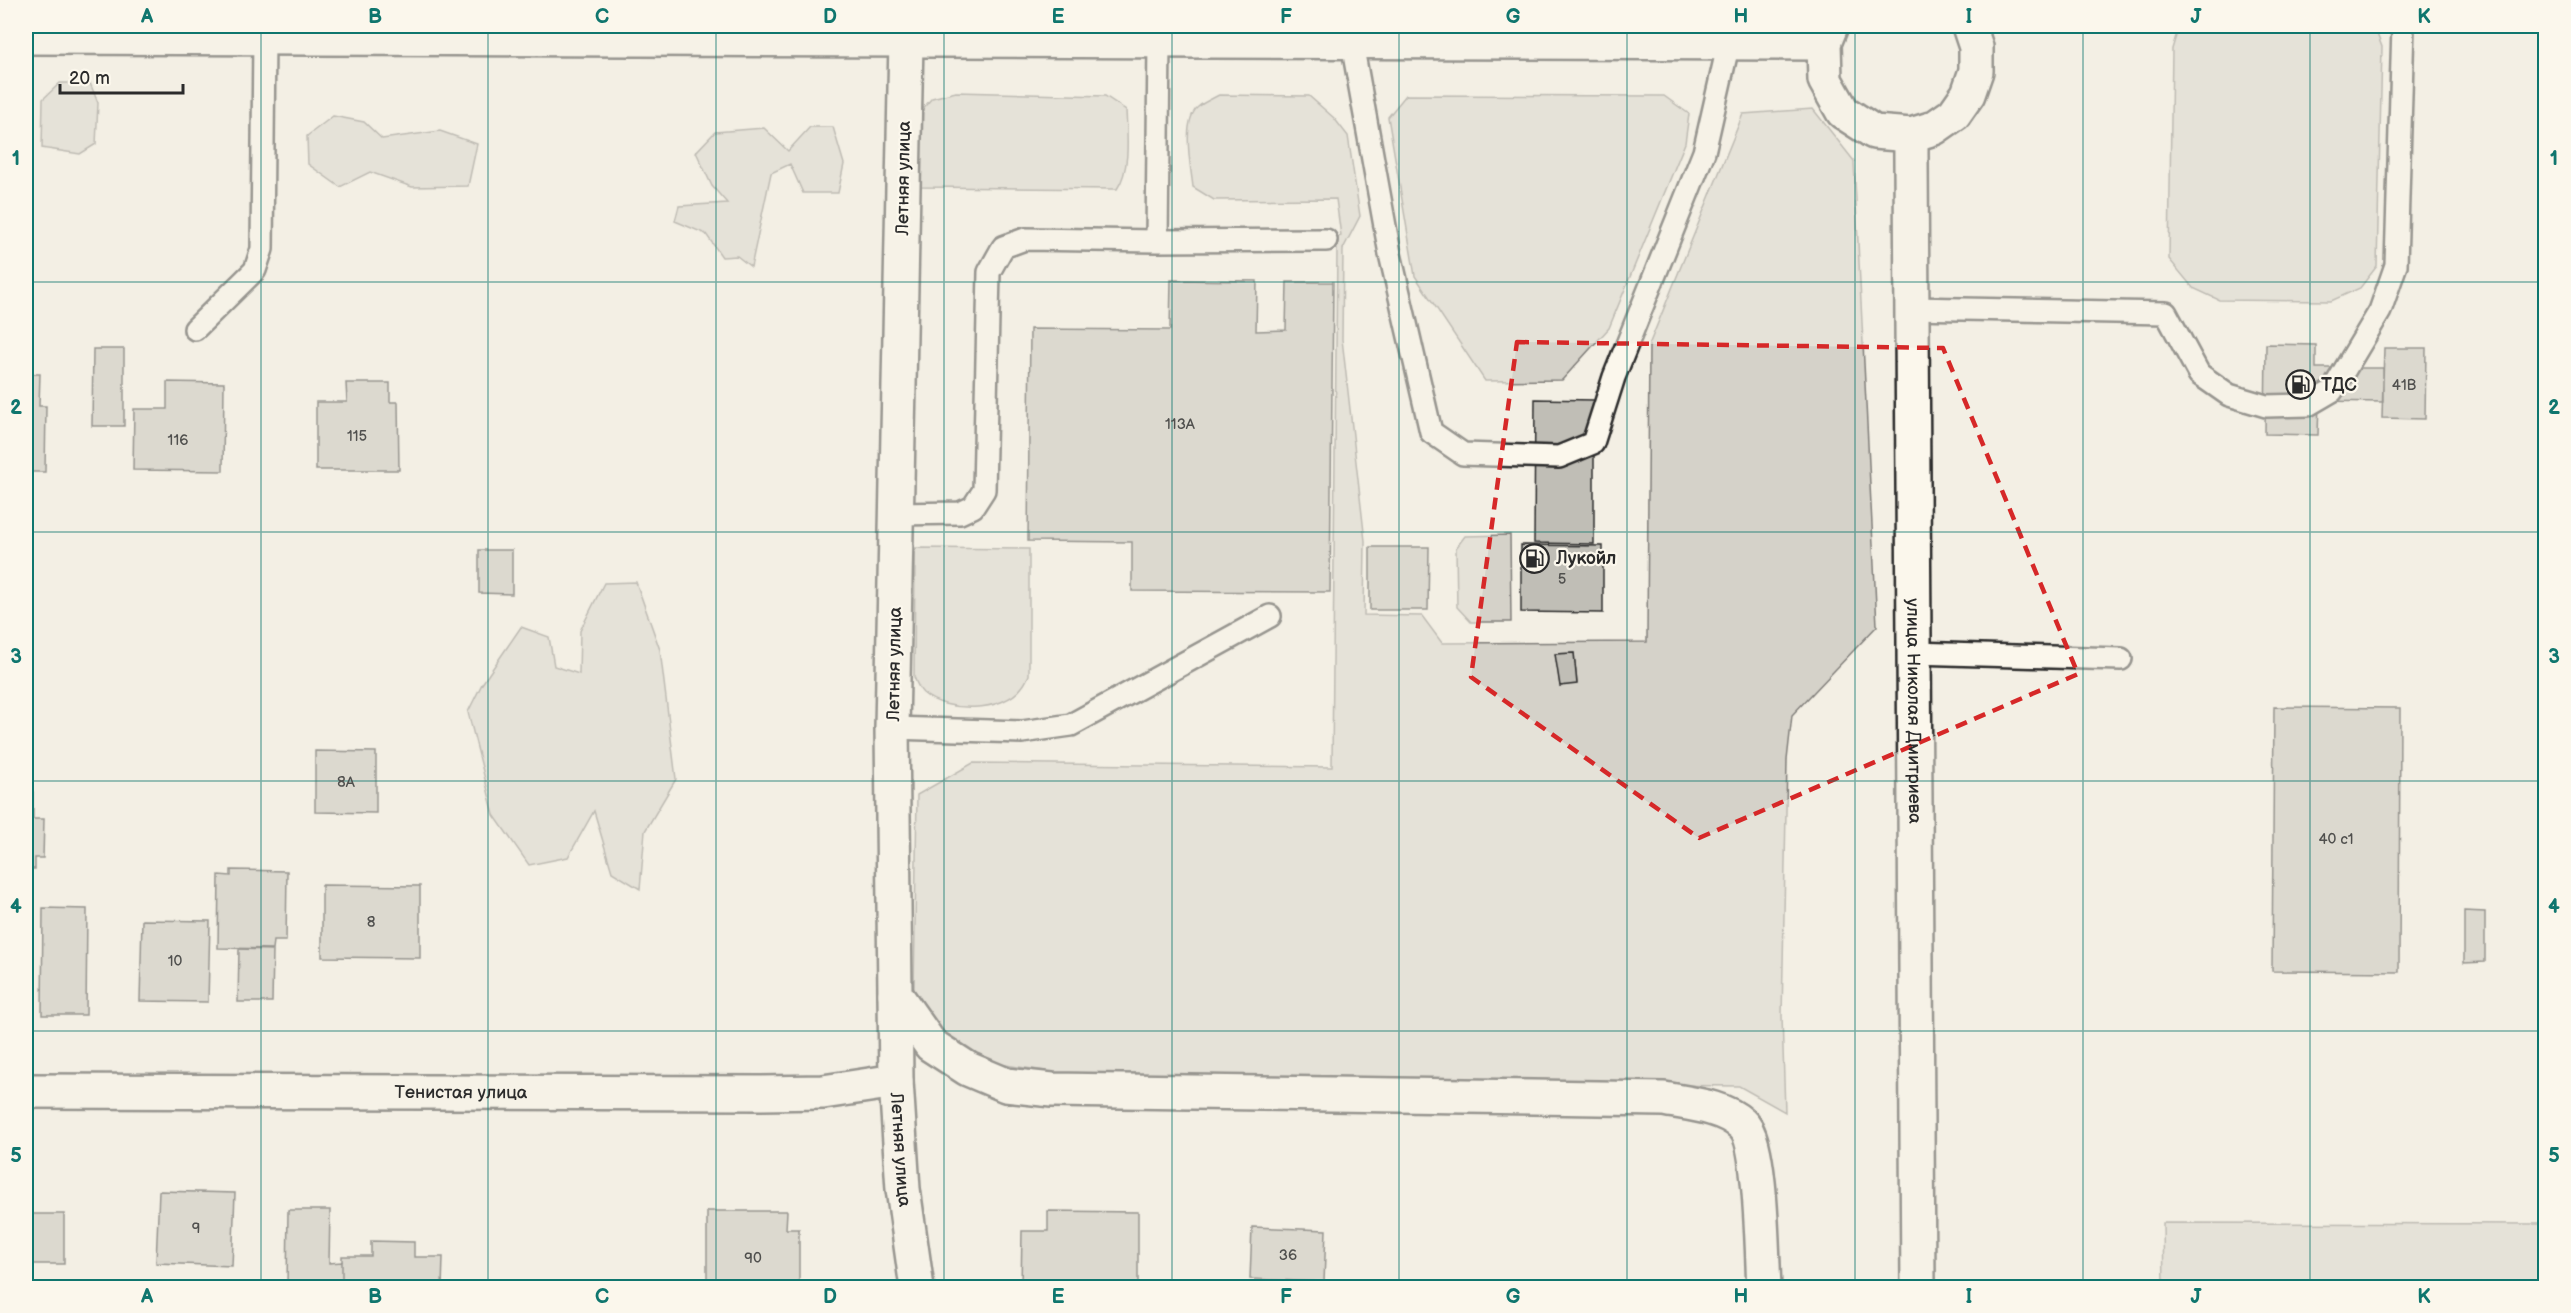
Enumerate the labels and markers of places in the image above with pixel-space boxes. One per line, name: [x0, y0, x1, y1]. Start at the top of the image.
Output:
fuel station icon: ТДС: [2284, 369, 2316, 401]
place label: ТДС: [2321, 375, 2357, 396]
fuel station icon: Лукойл: [1519, 542, 1551, 574]
place label: Лукойл: [1555, 548, 1616, 569]

